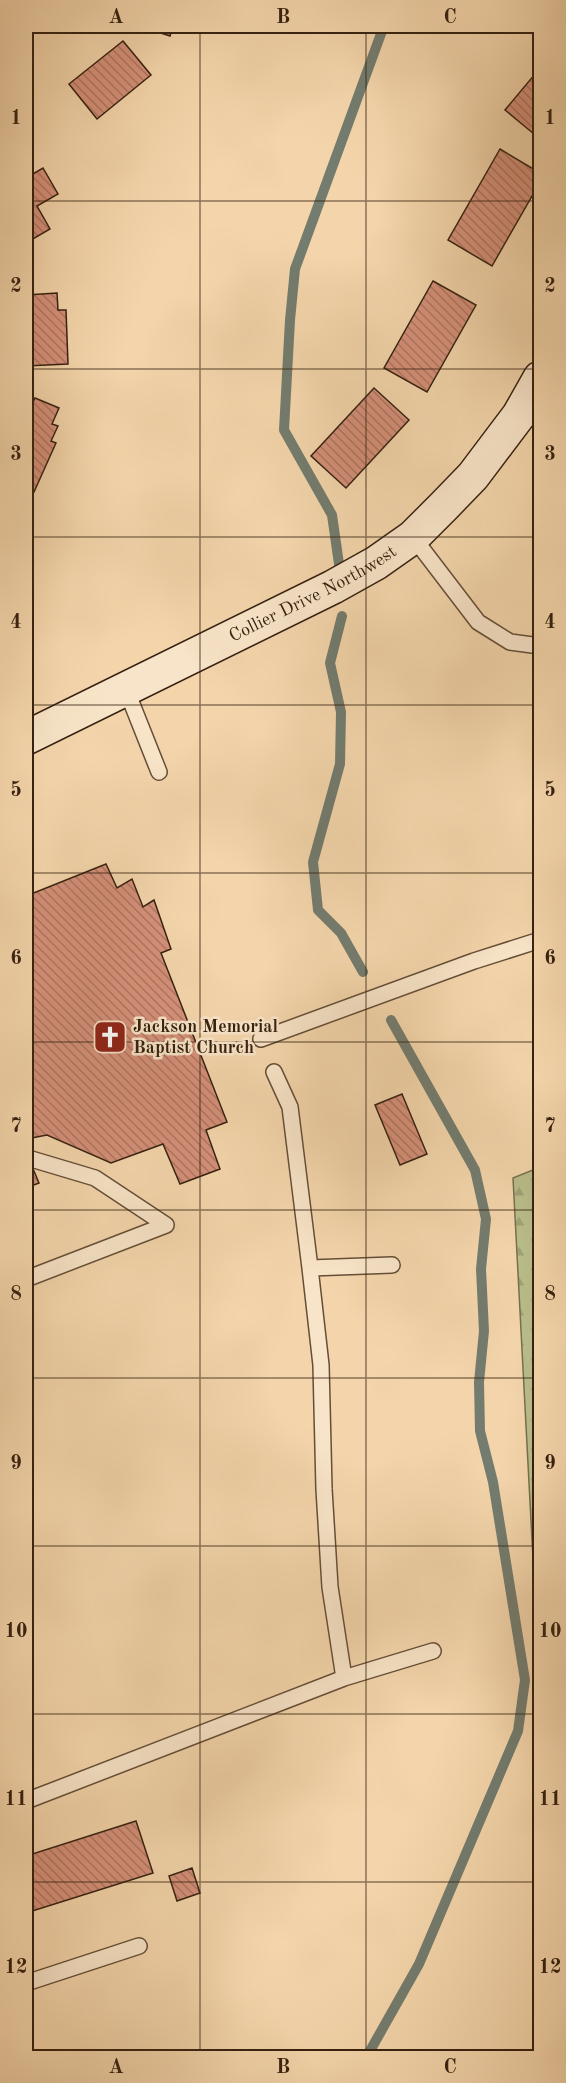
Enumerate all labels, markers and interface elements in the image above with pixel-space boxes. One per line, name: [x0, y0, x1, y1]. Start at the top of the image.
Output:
text: A: [108, 8, 124, 28]
text: B: [276, 8, 290, 28]
text: C: [443, 8, 457, 28]
text: 1: [10, 109, 22, 129]
text: 1: [544, 109, 556, 129]
text: 2: [10, 277, 22, 297]
text: 2: [544, 277, 556, 297]
text: 3: [10, 445, 22, 465]
text: 3: [544, 445, 556, 465]
street label: Collier Drive Northwest: [226, 542, 400, 646]
text: 4: [10, 613, 22, 633]
text: 4: [544, 613, 556, 633]
text: 5: [10, 780, 22, 801]
text: 5: [544, 780, 556, 801]
text: 6: [10, 949, 22, 969]
text: 6: [544, 949, 556, 969]
place label: Jackson Memorial Baptist Church: [133, 1018, 278, 1057]
church icon: Jackson Memorial Baptist Church: [92, 1019, 128, 1055]
text: 7: [10, 1117, 22, 1137]
text: 7: [544, 1117, 556, 1137]
text: 8: [10, 1285, 22, 1305]
text: 8: [544, 1285, 556, 1305]
text: 9: [10, 1454, 22, 1474]
text: 9: [544, 1454, 556, 1474]
text: 10: [4, 1622, 28, 1642]
text: 10: [538, 1622, 562, 1642]
text: 11: [4, 1790, 28, 1810]
text: 11: [538, 1790, 562, 1810]
text: 12: [4, 1958, 28, 1978]
text: 12: [538, 1958, 562, 1978]
text: A: [108, 2058, 124, 2078]
text: B: [276, 2058, 290, 2078]
text: C: [443, 2058, 457, 2078]

